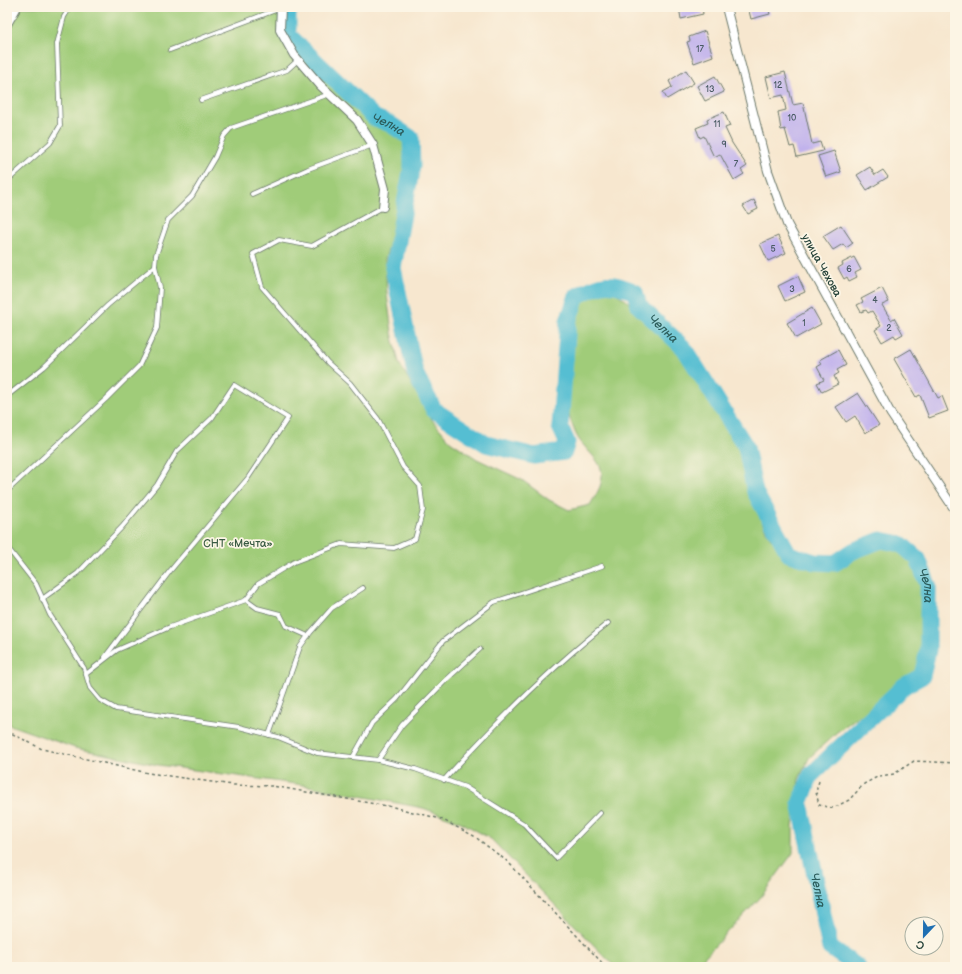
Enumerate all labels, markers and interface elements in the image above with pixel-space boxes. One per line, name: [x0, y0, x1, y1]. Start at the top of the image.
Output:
house number: 17: [696, 44, 705, 55]
house number: 12: [774, 80, 783, 91]
house number: 13: [705, 84, 715, 95]
water label: Челна: [370, 111, 408, 140]
house number: 10: [788, 113, 796, 124]
house number: 11: [714, 119, 720, 130]
house number: 9: [721, 139, 727, 150]
house number: 7: [734, 159, 739, 170]
street label: улица Чехова: [799, 232, 844, 299]
house number: 5: [770, 244, 776, 255]
house number: 6: [846, 264, 852, 275]
house number: 3: [789, 284, 795, 295]
house number: 4: [872, 295, 878, 306]
water label: Челна: [645, 311, 681, 347]
house number: 1: [802, 318, 806, 329]
house number: 2: [886, 323, 892, 334]
park label: СНТ «Мечта»: [203, 537, 273, 550]
water label: Челна: [914, 566, 935, 603]
water label: Челна: [807, 872, 829, 909]
north arrow: [904, 916, 944, 956]
text: С: [914, 937, 926, 952]

